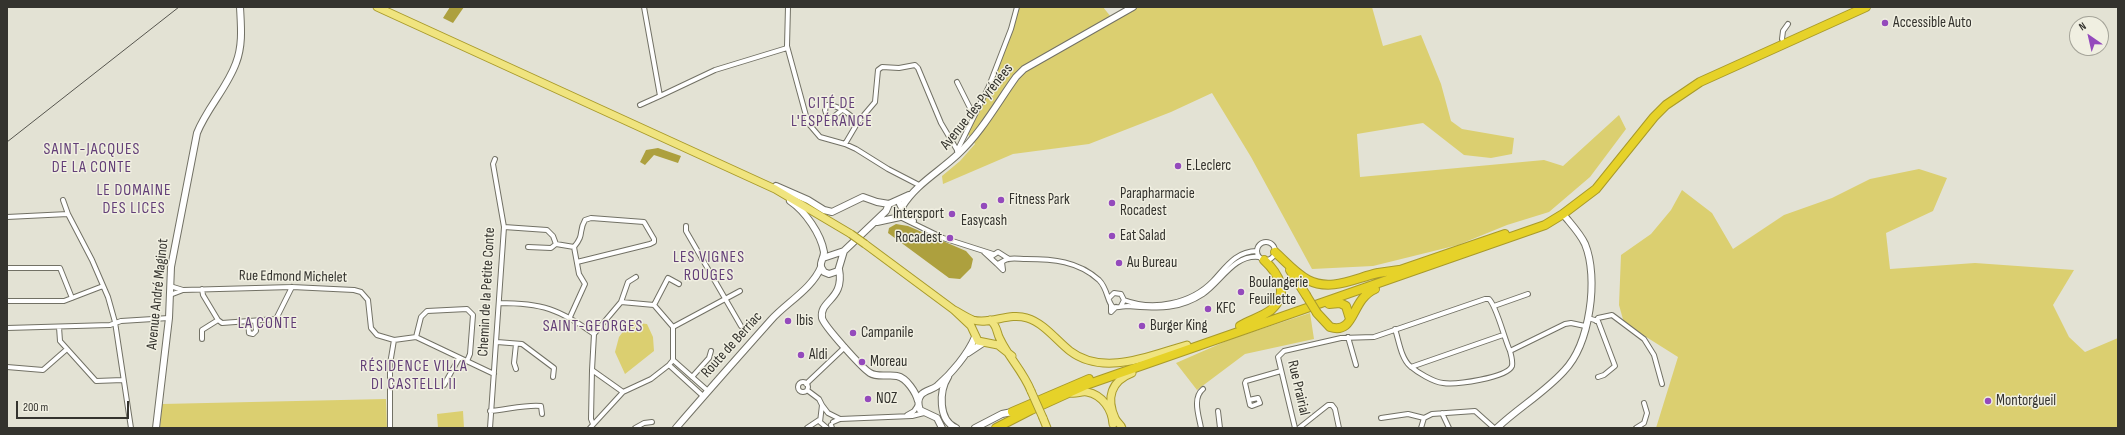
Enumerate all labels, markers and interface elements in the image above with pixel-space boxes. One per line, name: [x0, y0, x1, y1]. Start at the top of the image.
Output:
place label: Accessible Auto: [1893, 14, 1972, 32]
north arrow: [2069, 16, 2109, 56]
marker: Accessible Auto: [1880, 18, 1890, 28]
text: N: [2076, 19, 2089, 33]
street label: Avenue des Pyrénées: [937, 60, 1017, 154]
district label: CITÉ DE L'ESPÉRANCE: [791, 94, 873, 132]
district label: SAINT-JACQUES DE LA CONTE: [44, 140, 140, 178]
place label: E.Leclerc: [1186, 157, 1231, 175]
marker: E.Leclerc: [1173, 161, 1183, 171]
district label: LE DOMAINE DES LICES: [96, 181, 172, 219]
place label: Parapharmacie Rocadest: [1120, 185, 1195, 220]
place label: Fitness Park: [1009, 191, 1070, 209]
marker: Fitness Park: [996, 195, 1006, 205]
marker: Parapharmacie Rocadest: [1107, 198, 1117, 208]
marker: Easycash: [979, 201, 989, 211]
place label: Intersport: [893, 205, 944, 223]
marker: Intersport: [947, 209, 957, 219]
place label: Easycash: [961, 212, 1007, 230]
street label: Chemin de la Petite Conte: [475, 227, 499, 357]
place label: Eat Salad: [1120, 227, 1166, 245]
place label: Rocadest: [895, 229, 942, 247]
marker: Eat Salad: [1107, 231, 1117, 241]
marker: Rocadest: [945, 233, 955, 243]
street label: Avenue André Maginot: [143, 238, 173, 350]
district label: LES VIGNES ROUGES: [673, 248, 745, 286]
place label: Au Bureau: [1127, 254, 1177, 272]
marker: Au Bureau: [1114, 258, 1124, 268]
street label: Rue Edmond Michelet: [239, 267, 347, 287]
place label: Boulangerie Feuillette: [1249, 274, 1308, 309]
marker: Boulangerie Feuillette: [1236, 287, 1246, 297]
place label: KFC: [1216, 300, 1236, 318]
marker: KFC: [1203, 304, 1213, 314]
street label: Route de Berriac: [698, 308, 766, 382]
place label: Ibis: [796, 312, 813, 330]
district label: LA CONTE: [238, 314, 298, 334]
marker: Ibis: [783, 316, 793, 326]
district label: SAINT-GEORGES: [543, 317, 643, 337]
place label: Burger King: [1150, 317, 1208, 335]
marker: Burger King: [1137, 321, 1147, 331]
place label: Campanile: [861, 324, 913, 342]
marker: Campanile: [848, 328, 858, 338]
place label: Aldi: [809, 346, 827, 364]
marker: Aldi: [796, 350, 806, 360]
place label: Moreau: [870, 353, 907, 371]
district label: RÉSIDENCE VILLA DI CASTELLI II: [360, 357, 468, 395]
marker: Moreau: [857, 357, 867, 367]
street label: Rue Prairial: [1283, 359, 1313, 417]
place label: NOZ: [876, 390, 897, 408]
place label: Montorgueil: [1996, 392, 2056, 410]
scale bar: [18, 393, 131, 419]
marker: NOZ: [863, 394, 873, 404]
marker: Montorgueil: [1983, 396, 1993, 406]
text: 200 m: [23, 400, 48, 415]

